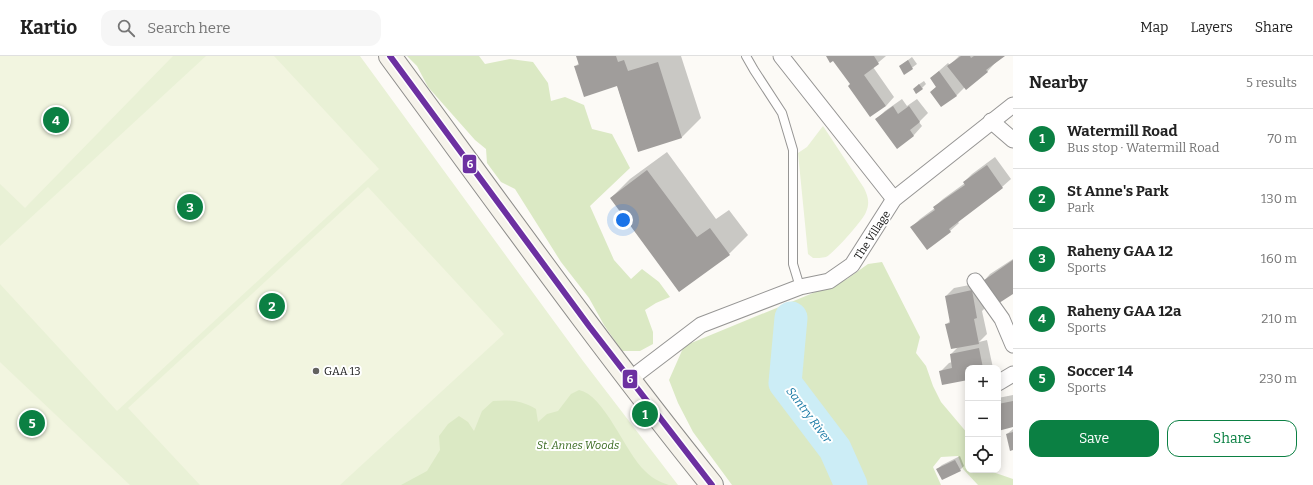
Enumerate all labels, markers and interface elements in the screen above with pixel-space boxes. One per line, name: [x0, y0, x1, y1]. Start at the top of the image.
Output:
search box: [101, 10, 381, 46]
text: Kartio: [20, 16, 77, 39]
icon: search: [115, 17, 137, 39]
text: Search here: [147, 19, 231, 37]
text: Map: [1140, 19, 1168, 36]
text: Layers: [1190, 19, 1233, 36]
text: Share: [1255, 19, 1293, 36]
text: Nearby: [1029, 72, 1088, 93]
text: 5 results: [1246, 75, 1297, 90]
pin: 4: [43, 105, 69, 135]
text: Watermill Road: [1067, 122, 1178, 140]
text: 1: [1039, 131, 1045, 146]
text: 70 m: [1267, 131, 1297, 146]
text: Bus stop · Watermill Road: [1067, 140, 1219, 155]
line badge: 6: [462, 154, 477, 174]
text: 6: [467, 158, 474, 171]
text: St Anne's Park: [1067, 182, 1169, 200]
text: 2: [1038, 191, 1046, 206]
text: 130 m: [1261, 191, 1297, 206]
pin: 3: [177, 192, 203, 222]
text: Park: [1067, 200, 1094, 215]
street label: The Village: [852, 208, 893, 262]
your location: [613, 210, 633, 230]
text: Raheny GAA 12: [1067, 242, 1173, 260]
text: 3: [1038, 251, 1046, 266]
text: 160 m: [1261, 251, 1297, 266]
text: Sports: [1067, 260, 1106, 275]
pin: 2: [259, 291, 285, 321]
text: Raheny GAA 12a: [1067, 302, 1181, 320]
text: 4: [1038, 311, 1046, 326]
text: 210 m: [1261, 311, 1297, 326]
text: Sports: [1067, 320, 1106, 335]
text: Soccer 14: [1067, 362, 1133, 380]
place label: GAA 13: [324, 365, 361, 378]
map controls: [965, 365, 1001, 473]
button: +: [965, 365, 1001, 401]
marker: GAA 13: [311, 366, 321, 376]
line badge: 6: [622, 369, 638, 389]
text: 5: [1038, 371, 1046, 386]
text: 230 m: [1259, 371, 1297, 386]
text: 6: [627, 373, 634, 386]
text: Sports: [1067, 380, 1106, 395]
water label: Santry River: [783, 384, 835, 447]
pin: 1: [632, 399, 658, 429]
button: −: [965, 401, 1001, 437]
pin: 5: [19, 408, 45, 438]
button: Save: [1029, 420, 1159, 457]
button: Share: [1167, 420, 1297, 457]
button: locate: [965, 437, 1001, 473]
park label: St. Annes Woods: [537, 439, 619, 452]

